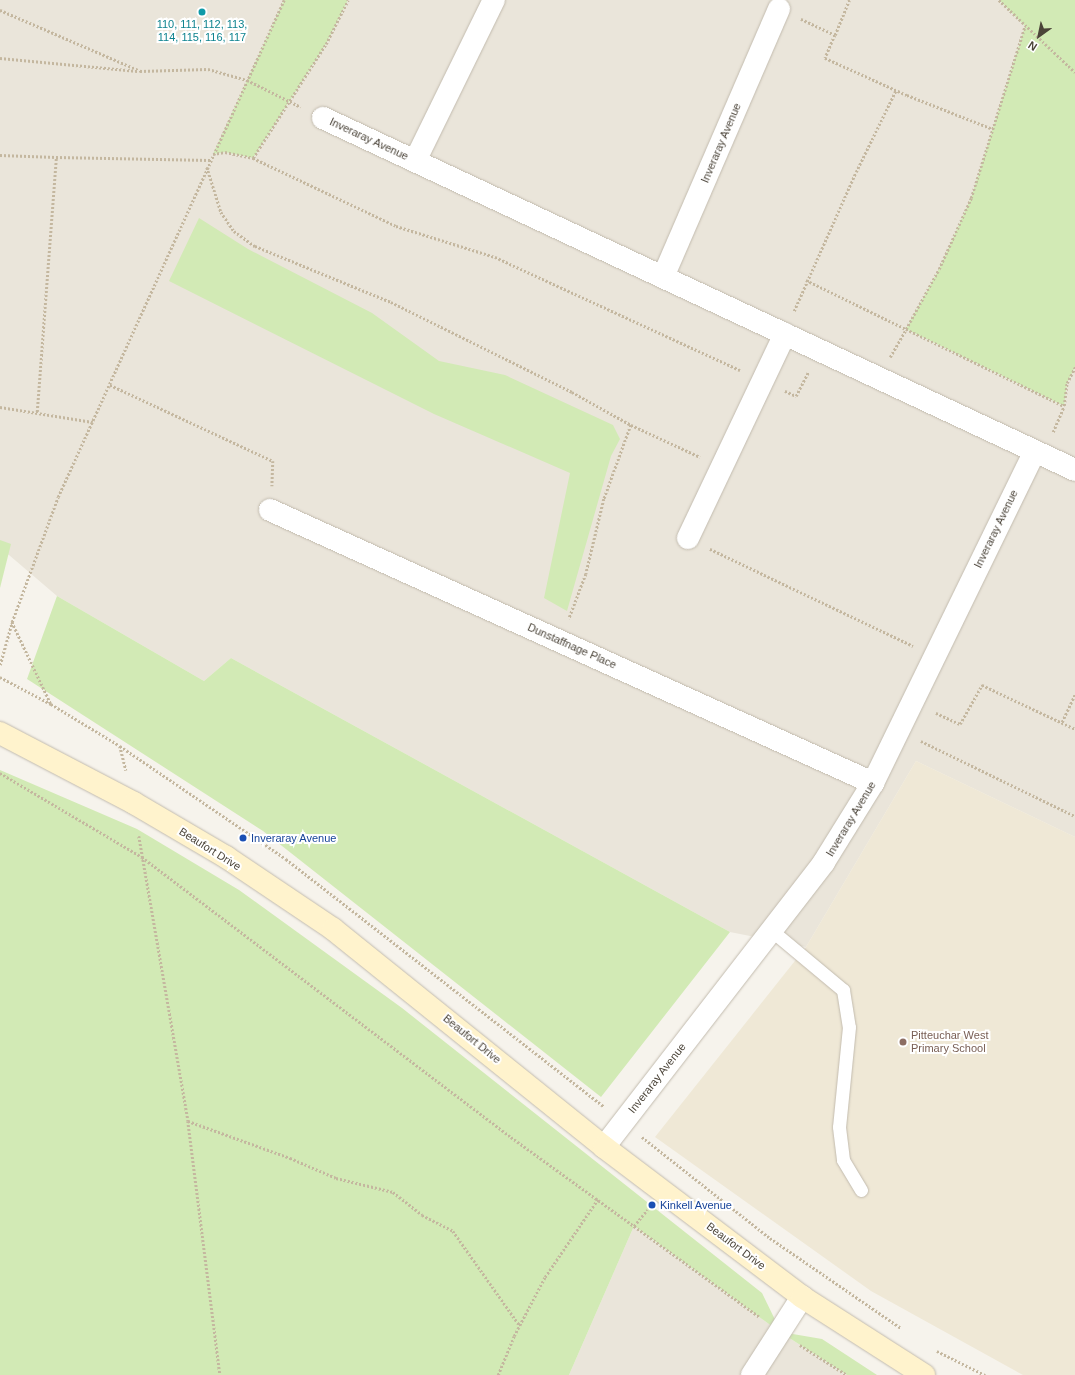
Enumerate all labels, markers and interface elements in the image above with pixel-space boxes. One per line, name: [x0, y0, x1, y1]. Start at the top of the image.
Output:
marker: 110, 111, 112, 113, 114, 115, 116, 117: [197, 7, 207, 17]
north arrow: [1019, 16, 1059, 56]
place label: 110, 111, 112, 113, 114, 115, 116, 117: [157, 18, 247, 44]
text: N: [1026, 39, 1039, 53]
street label: Inveraray Avenue: [698, 101, 744, 185]
street label: Inveraray Avenue: [327, 115, 411, 163]
street label: Inveraray Avenue: [971, 487, 1021, 571]
street label: Dunstaffnage Place: [526, 620, 618, 672]
street label: Inveraray Avenue: [823, 779, 879, 859]
street label: Beaufort Drive: [177, 825, 243, 873]
place label: Inveraray Avenue: [251, 831, 337, 845]
marker: Inveraray Avenue: [238, 833, 248, 843]
street label: Beaufort Drive: [441, 1012, 503, 1066]
place label: Pitteuchar West Primary School: [911, 1029, 988, 1055]
marker: Pitteuchar West Primary School: [898, 1037, 908, 1047]
street label: Inveraray Avenue: [625, 1040, 689, 1116]
place label: Kinkell Avenue: [660, 1198, 733, 1212]
marker: Kinkell Avenue: [647, 1200, 657, 1210]
street label: Beaufort Drive: [704, 1220, 768, 1272]

